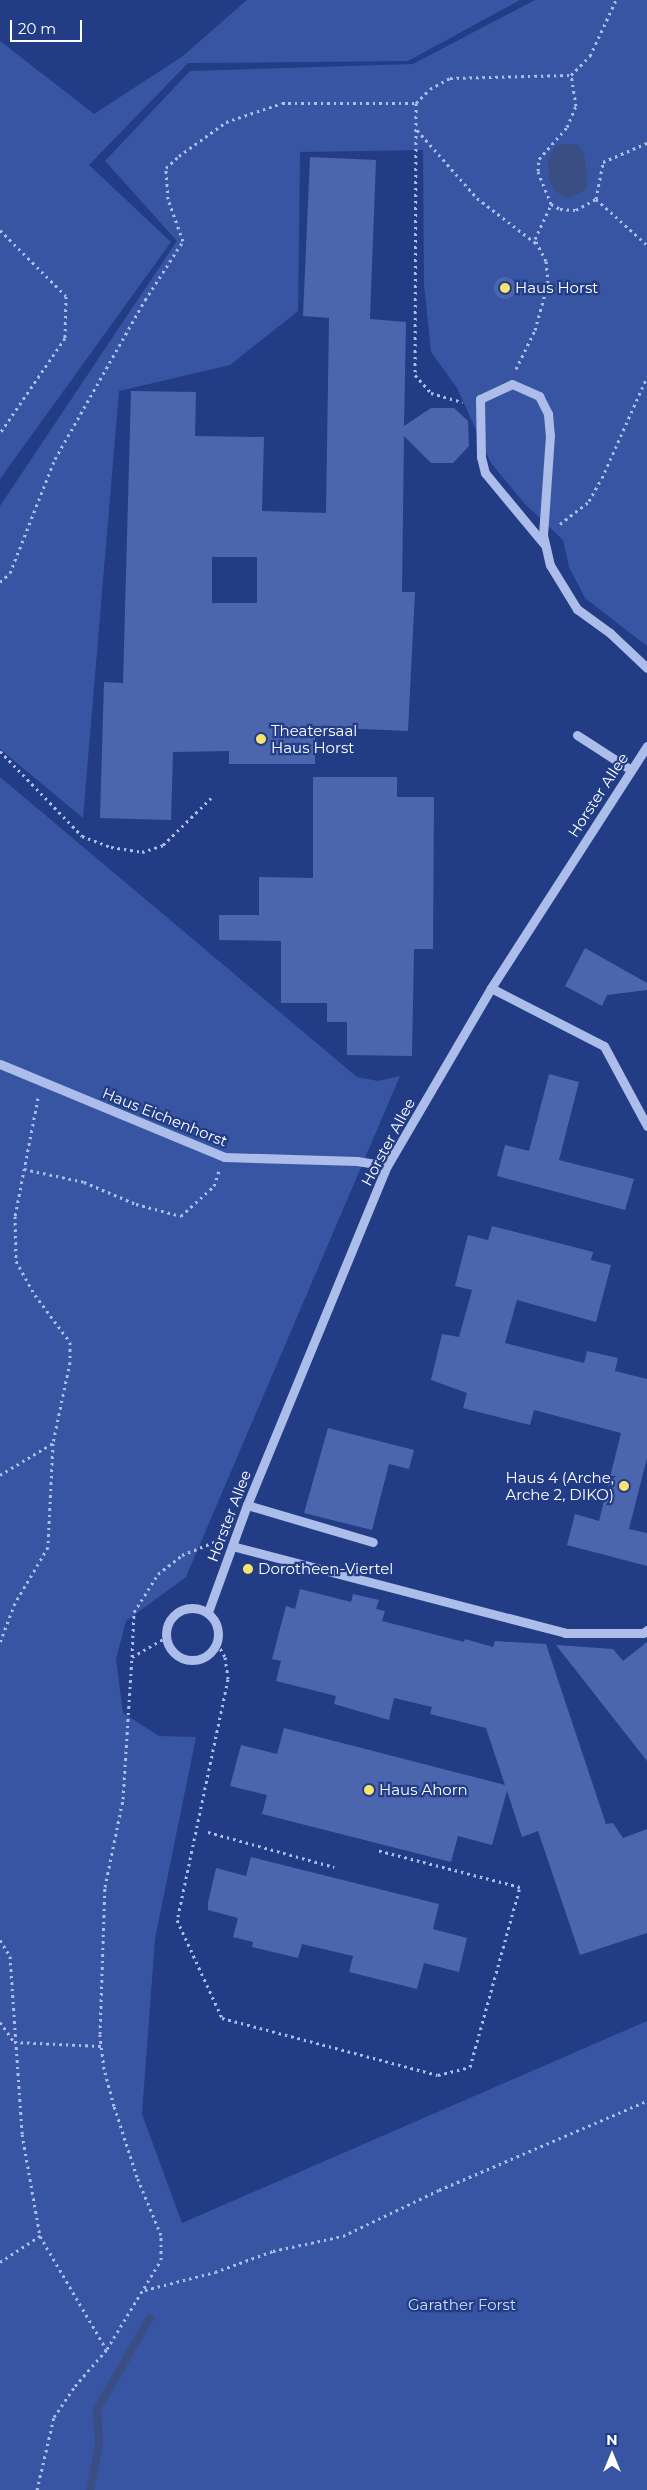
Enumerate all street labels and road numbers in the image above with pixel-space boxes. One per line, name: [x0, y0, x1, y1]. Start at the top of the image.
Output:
street label: Horster Allee: [564, 750, 632, 840]
street label: Haus Eichenhorst: [100, 1084, 230, 1150]
street label: Horster Allee: [357, 1095, 419, 1189]
street label: Horster Allee: [203, 1468, 255, 1564]

